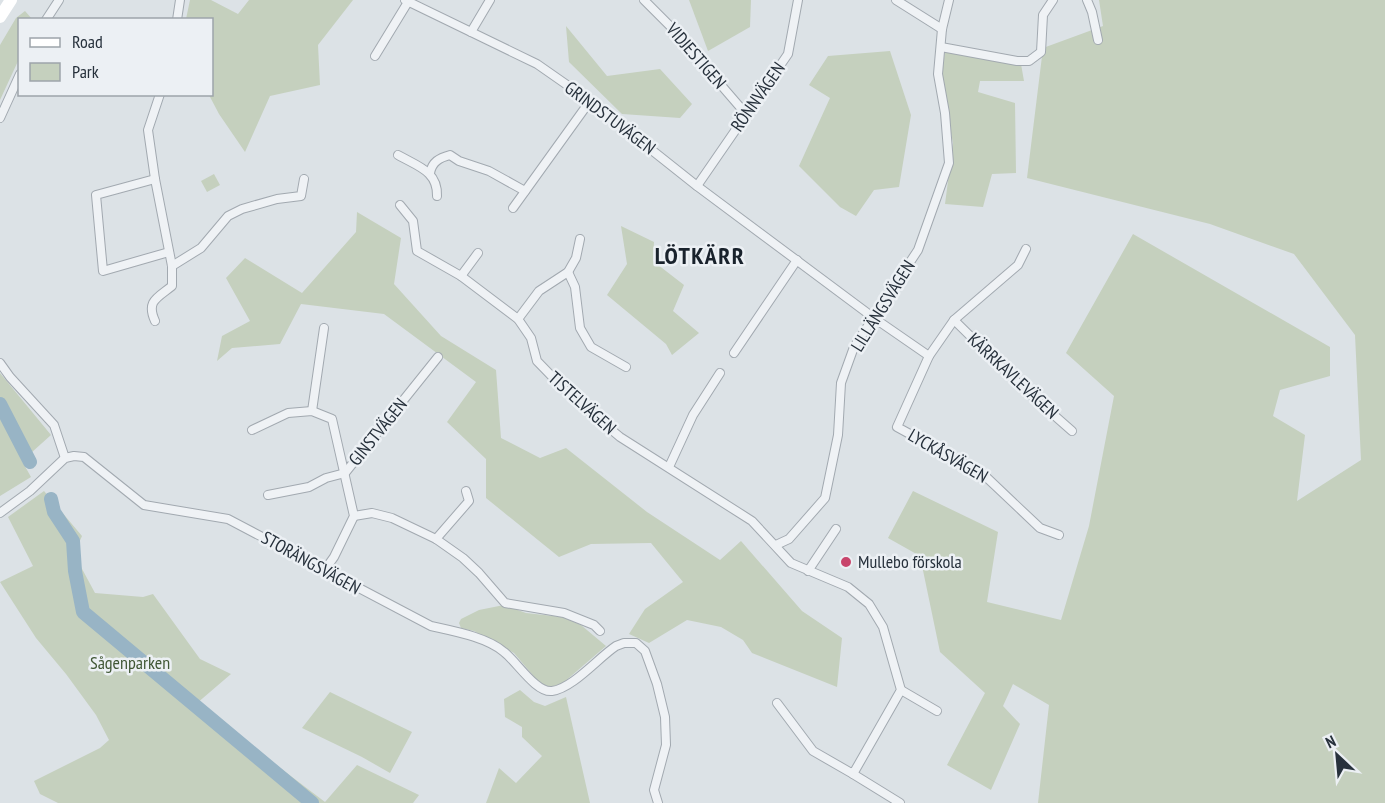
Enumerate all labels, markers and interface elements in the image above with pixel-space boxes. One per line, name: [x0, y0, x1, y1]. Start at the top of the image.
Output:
street label: VIDJESTIGEN: [661, 17, 731, 93]
legend: [18, 18, 213, 96]
text: Road: [72, 30, 103, 53]
street label: RÖNNVÄGEN: [725, 58, 790, 136]
text: Park: [72, 60, 99, 83]
street label: GRINDSTUVÄGEN: [560, 76, 660, 159]
district label: LÖTKÄRR: [655, 240, 745, 271]
street label: LILLÄNGSVÄGEN: [845, 256, 920, 356]
street label: KÄRRKAVLEVÄGEN: [963, 328, 1064, 424]
street label: TISTELVÄGEN: [544, 366, 621, 439]
street label: GINSTVÄGEN: [343, 393, 412, 470]
street label: LYCKÅSVÄGEN: [904, 424, 992, 488]
street label: STORÄNGSVÄGEN: [258, 526, 365, 599]
place label: Mullebo förskola: [858, 550, 962, 573]
marker: Mullebo förskola: [839, 555, 853, 569]
park label: Sågenparken: [90, 651, 170, 674]
north arrow: [1307, 725, 1367, 785]
text: N: [1322, 731, 1339, 752]

